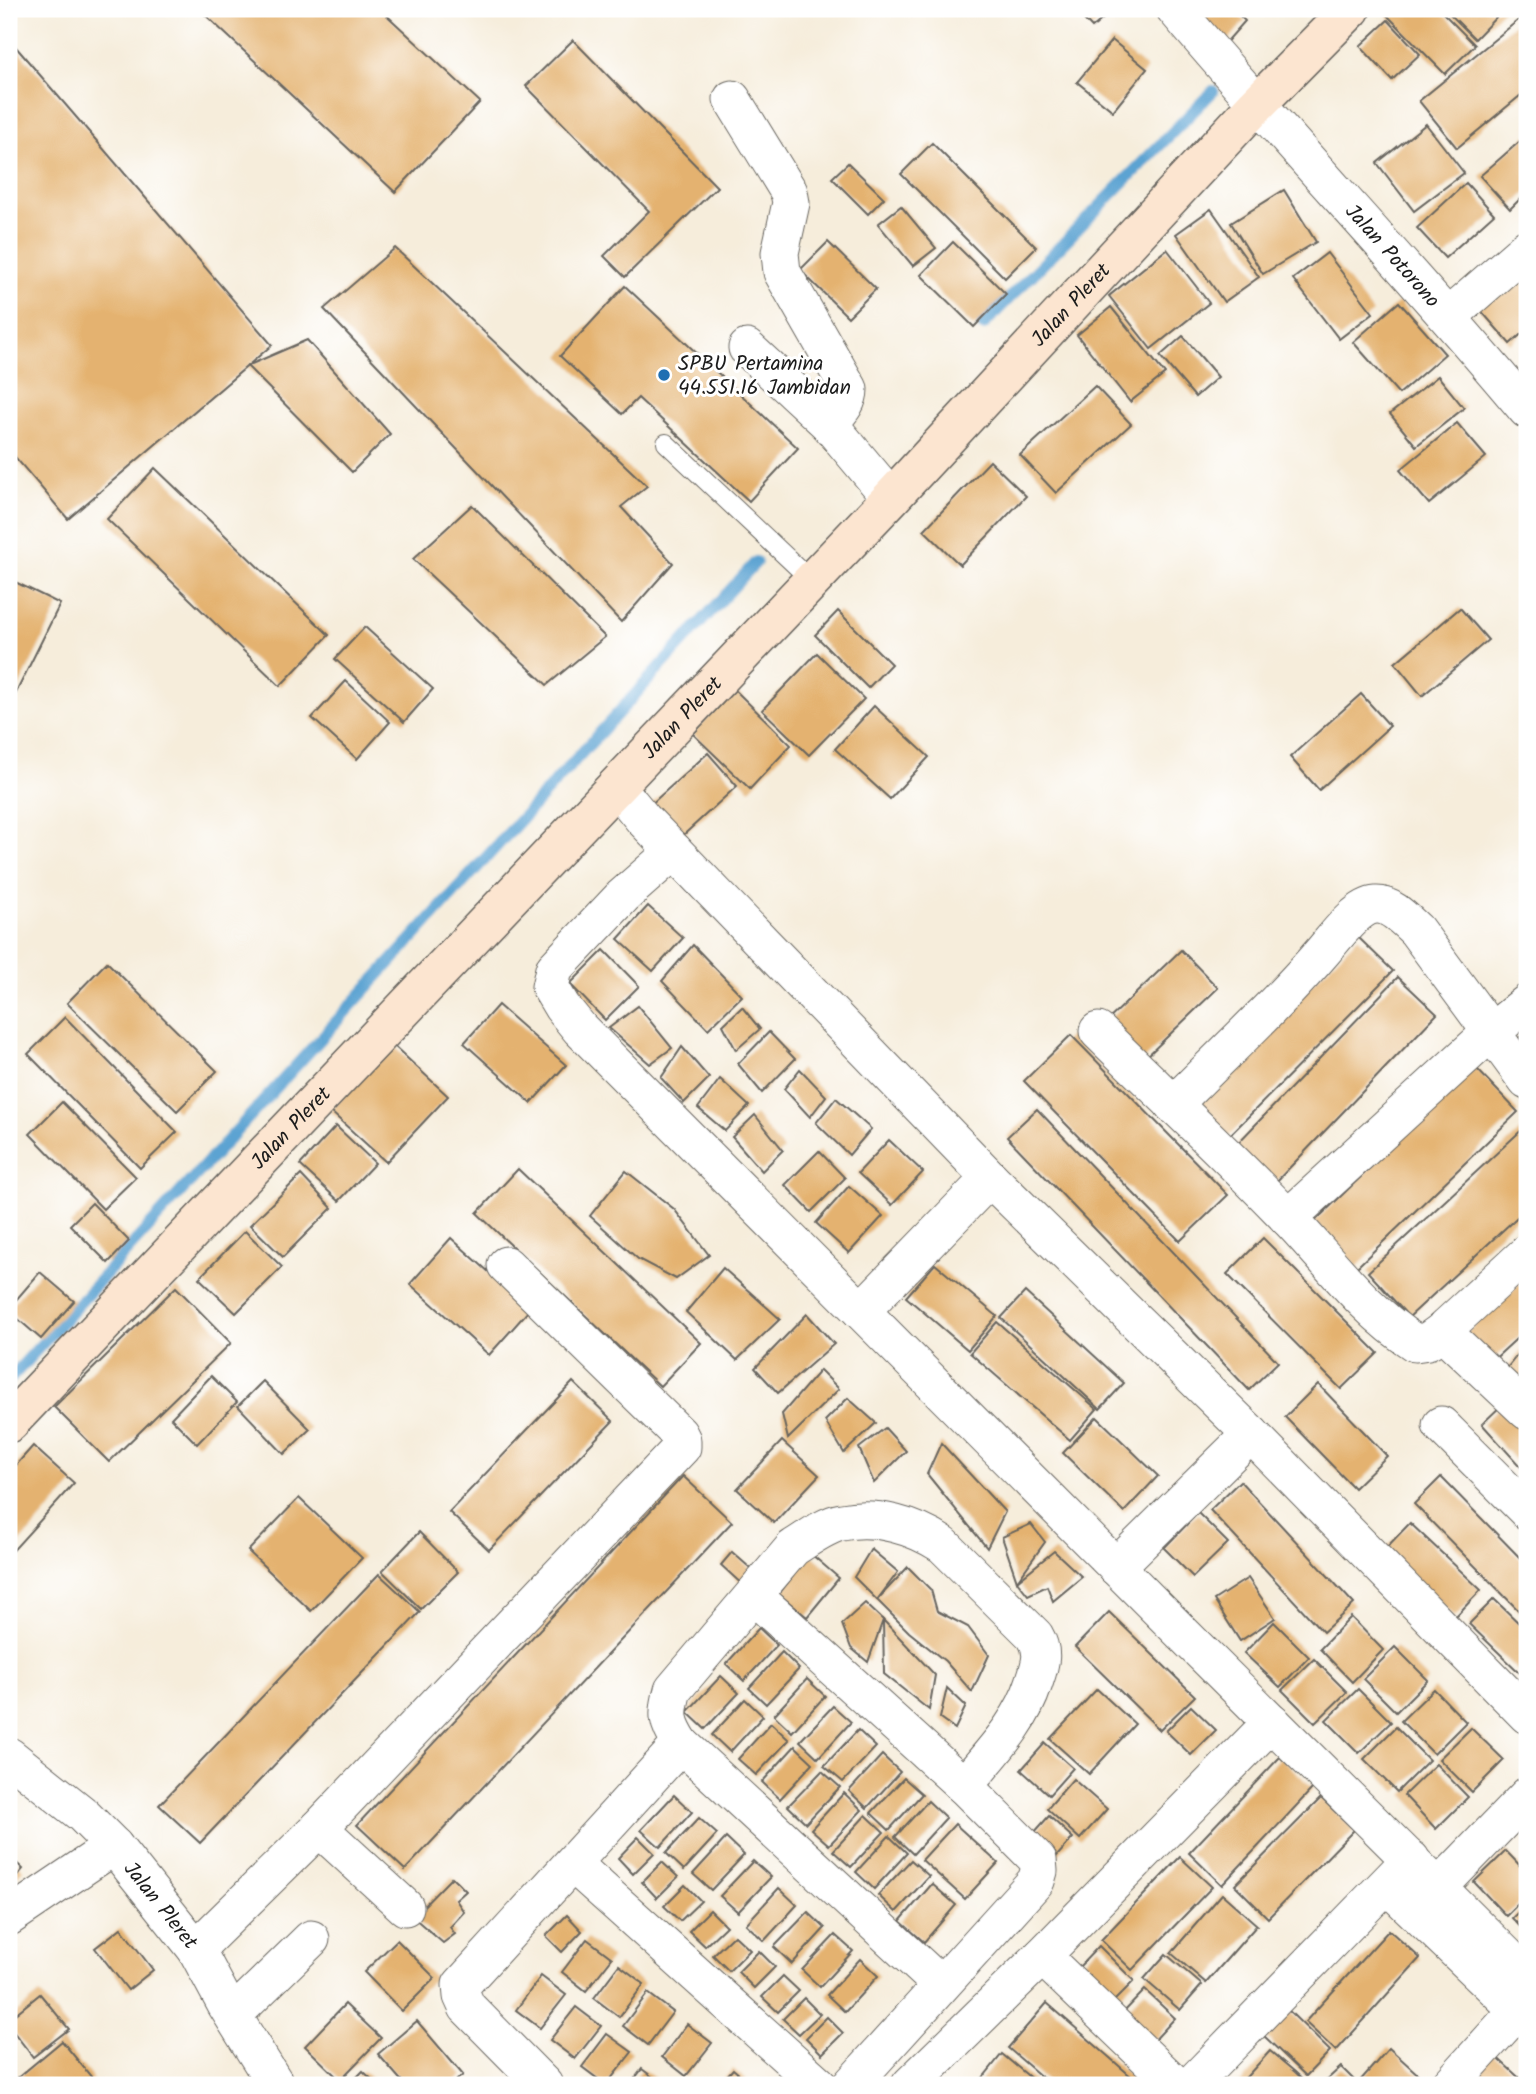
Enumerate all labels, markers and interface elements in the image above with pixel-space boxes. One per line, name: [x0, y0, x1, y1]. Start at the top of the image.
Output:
street label: Jalan Potorono: [1336, 197, 1447, 316]
street label: Jalan Pleret: [1024, 255, 1120, 355]
place label: SPBU Pertamina 44.551.16 Jambidan: [678, 348, 851, 405]
marker: SPBU Pertamina 44.551.16 Jambidan: [656, 367, 672, 383]
street label: Jalan Pleret: [635, 668, 732, 768]
street label: Jalan Pleret: [244, 1079, 340, 1178]
street label: Jalan Pleret: [114, 1855, 206, 1958]

